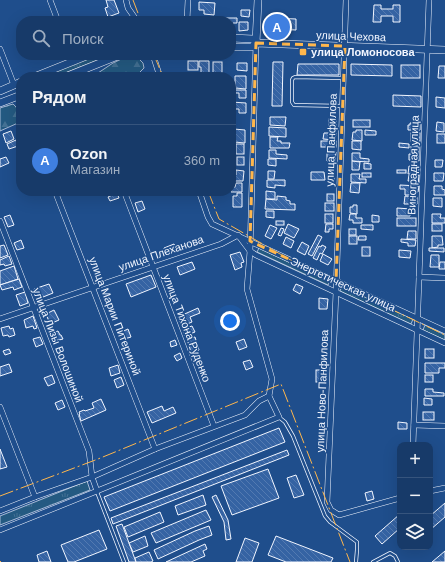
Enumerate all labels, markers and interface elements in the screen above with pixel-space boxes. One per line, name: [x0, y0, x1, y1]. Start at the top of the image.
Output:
pin: A: [264, 12, 290, 42]
search box: [16, 16, 236, 60]
icon: search: [30, 27, 52, 49]
street label: улица Чехова: [316, 29, 387, 43]
text: Поиск: [62, 30, 104, 47]
place label: улица Ломоносова: [311, 46, 415, 58]
marker: улица Ломоносова: [298, 47, 308, 57]
text: Рядом: [32, 88, 87, 107]
street label: улица Панфилова: [323, 92, 339, 187]
street label: Виноградная улица: [405, 114, 421, 215]
text: Ozon: [70, 145, 108, 162]
text: A: [40, 153, 50, 168]
text: 360 m: [184, 153, 220, 168]
text: Магазин: [70, 162, 120, 177]
street label: улица Плеханова: [117, 233, 206, 273]
street label: Энергетическая улица: [288, 254, 398, 314]
street label: улица Марии Питериной: [87, 255, 143, 377]
street label: улица Тихона Руденко: [161, 272, 213, 384]
street label: улица Лизы Волошиной: [31, 286, 85, 404]
your location: [220, 311, 240, 331]
street label: улица Ново-Панфилова: [314, 329, 330, 453]
map controls: [397, 442, 433, 550]
button: +: [397, 442, 433, 478]
button: −: [397, 478, 433, 514]
button: layers: [397, 514, 433, 550]

